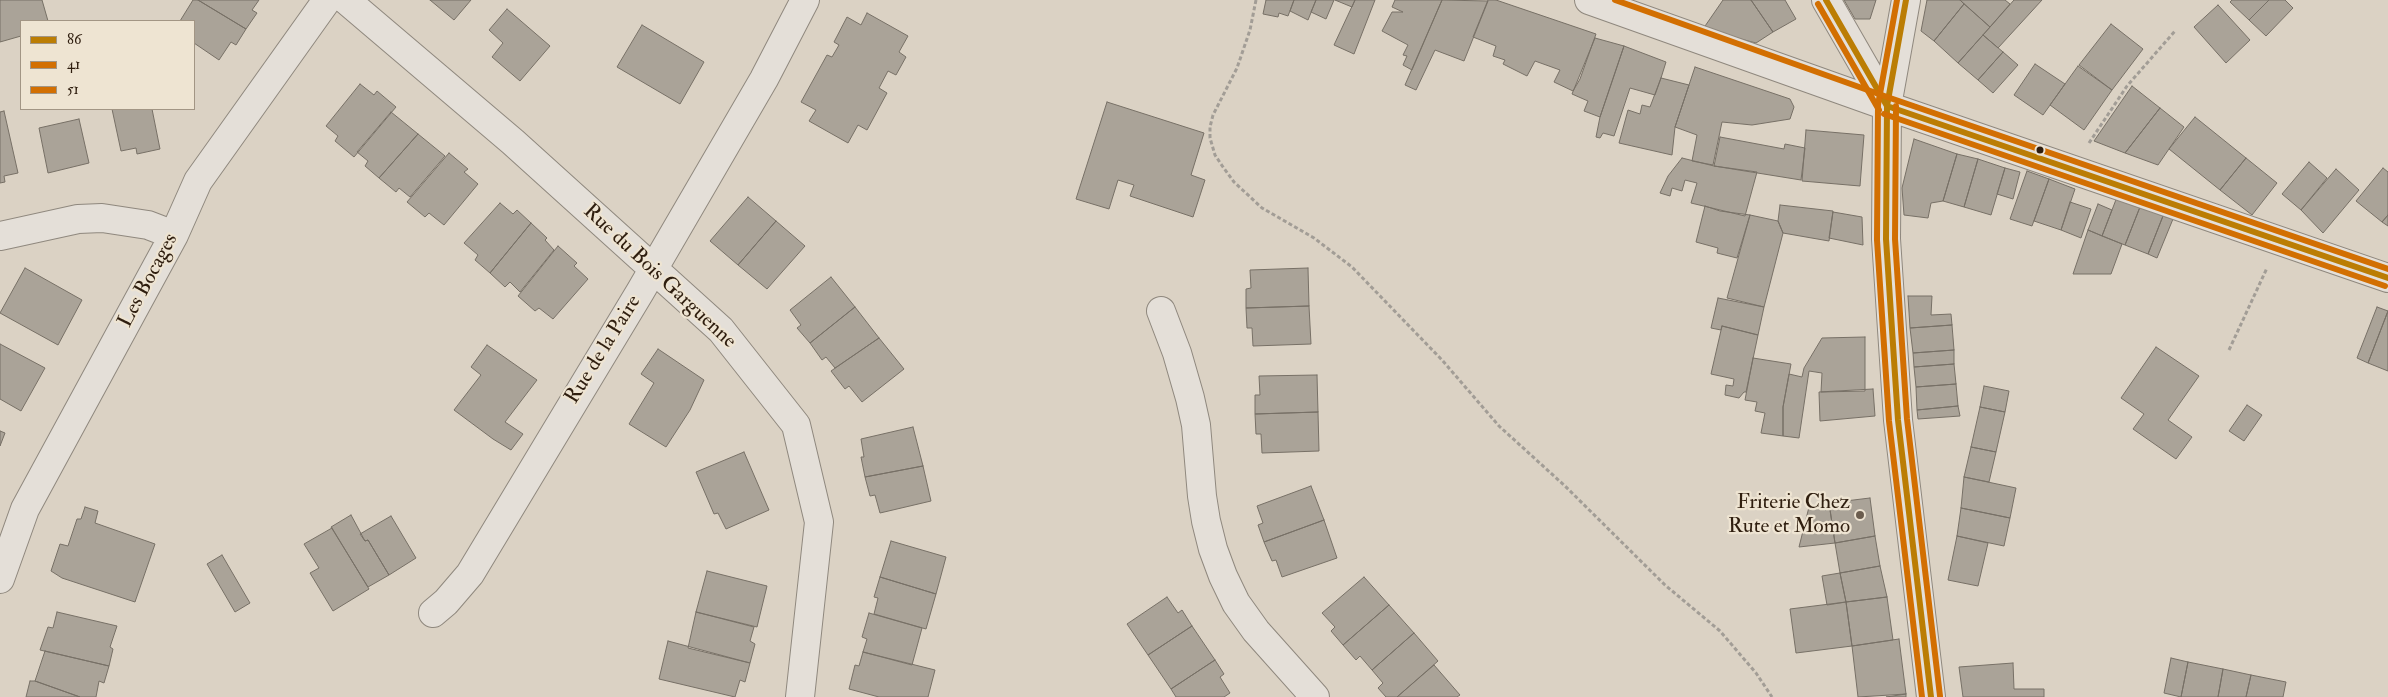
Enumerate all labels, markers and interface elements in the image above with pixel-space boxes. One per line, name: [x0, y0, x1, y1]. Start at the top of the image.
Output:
legend: [20, 20, 195, 110]
text: 86: [67, 30, 82, 49]
text: 41: [67, 55, 80, 74]
text: 51: [67, 80, 79, 99]
unlabelled marker: [2035, 145, 2045, 155]
street label: Rue du Bois Garguenne: [577, 200, 741, 354]
street label: Les Bocages: [114, 230, 184, 332]
street label: Rue de la Paire: [561, 291, 647, 409]
place label: Friterie Chez Rute et Momo: [1728, 490, 1850, 540]
marker: Friterie Chez Rute et Momo: [1854, 509, 1866, 521]

